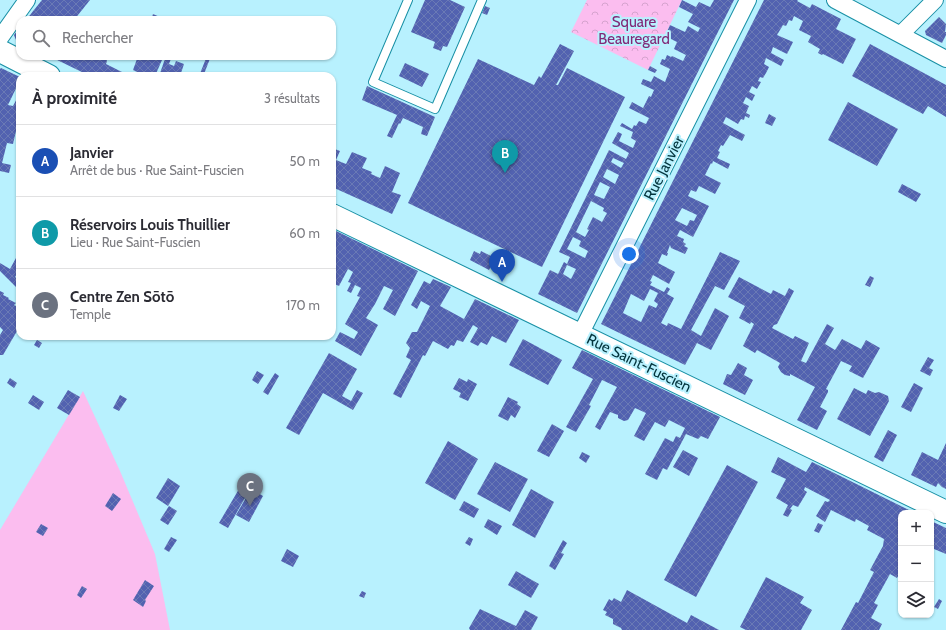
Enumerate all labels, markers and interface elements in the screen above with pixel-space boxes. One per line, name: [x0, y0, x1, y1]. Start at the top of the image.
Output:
park label: Square Beauregard: [598, 13, 670, 48]
search box: [16, 16, 336, 60]
icon: search: [30, 27, 52, 49]
text: Rechercher: [62, 29, 133, 47]
text: À proximité: [32, 88, 117, 108]
text: 3 résultats: [264, 90, 320, 106]
street label: Rue Janvier: [640, 133, 688, 203]
pin: B: [492, 140, 518, 173]
text: Janvier: [70, 144, 113, 162]
text: A: [41, 153, 49, 169]
text: 50 m: [290, 153, 320, 169]
text: Arrêt de bus · Rue Saint-Fuscien: [70, 162, 244, 178]
text: Réservoirs Louis Thuillier: [70, 216, 230, 234]
text: B: [41, 225, 49, 241]
text: 60 m: [289, 225, 320, 241]
text: Lieu · Rue Saint-Fuscien: [70, 234, 200, 250]
your location: [619, 244, 639, 264]
pin: A: [489, 249, 515, 282]
text: Centre Zen Sōtō: [70, 288, 174, 306]
text: C: [41, 297, 49, 313]
text: 170 m: [286, 297, 320, 313]
text: Temple: [70, 306, 111, 322]
street label: Rue Saint-Fuscien: [584, 330, 694, 396]
pin: C: [237, 473, 263, 506]
map controls: [898, 510, 934, 618]
button: +: [898, 510, 934, 546]
button: −: [898, 546, 934, 582]
button: layers: [898, 582, 934, 618]

